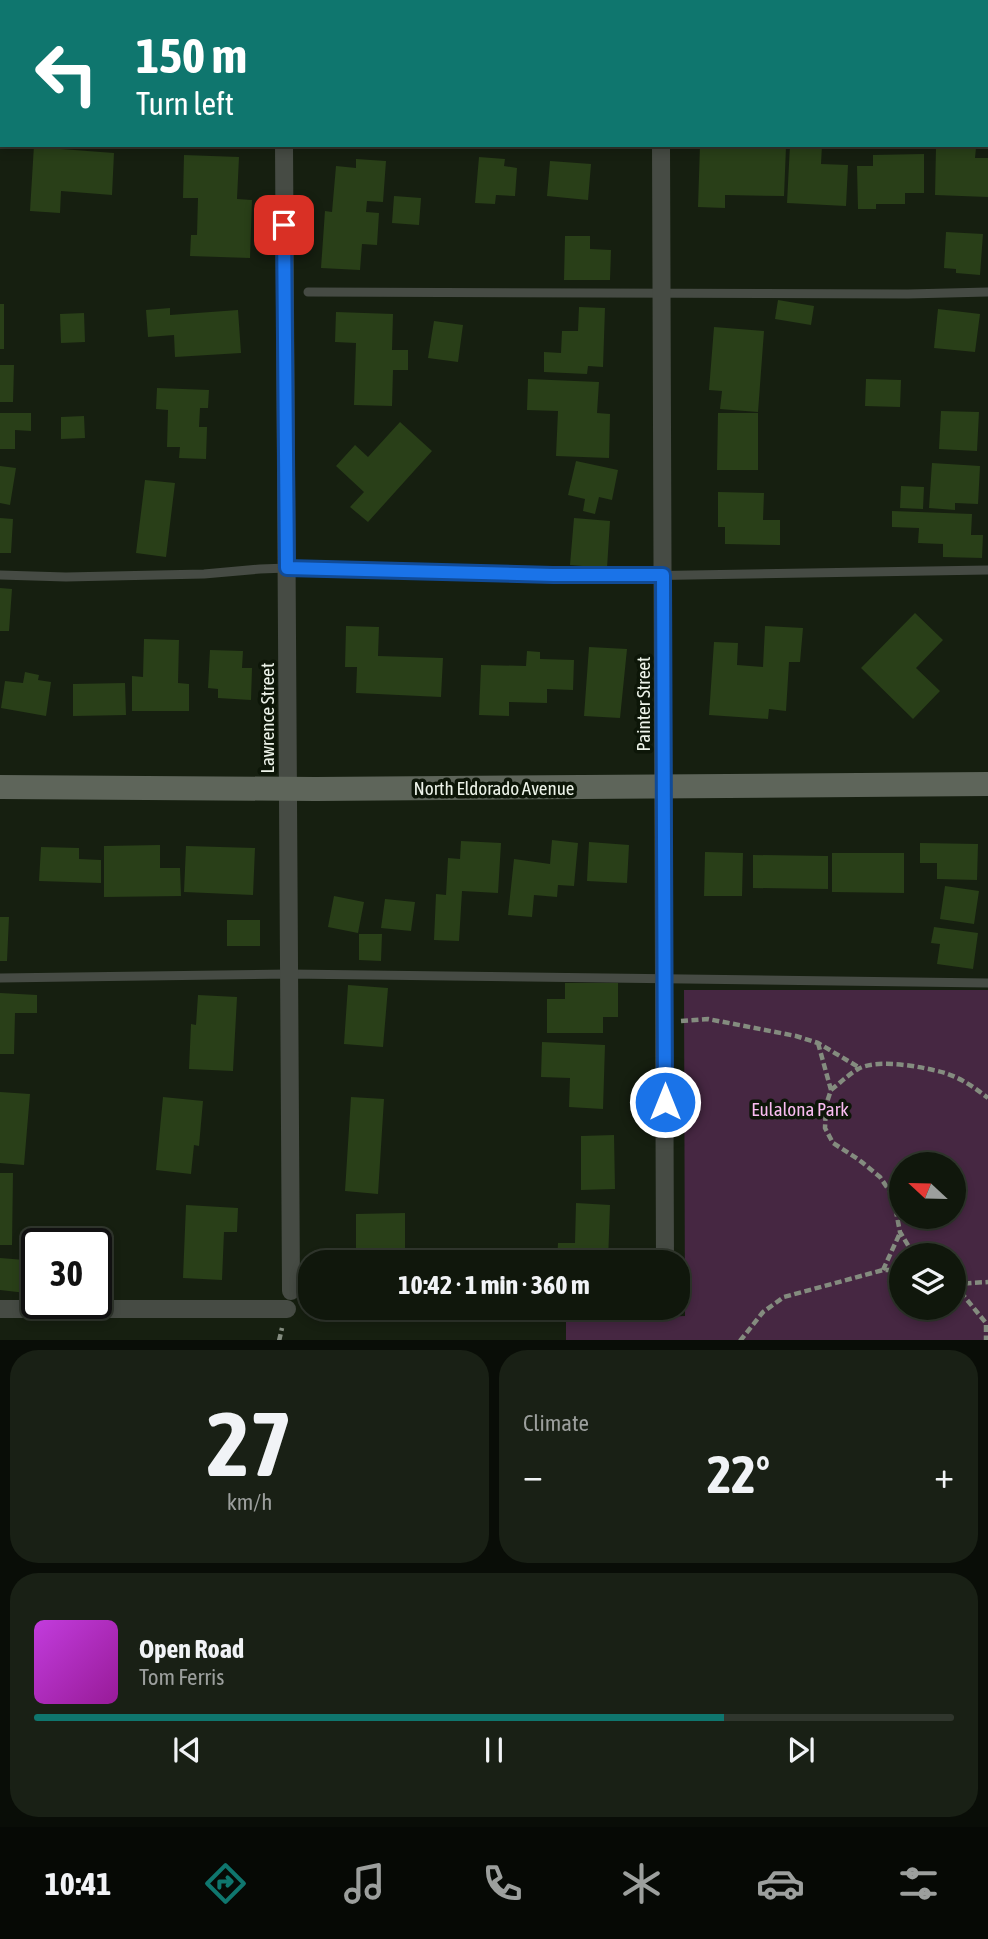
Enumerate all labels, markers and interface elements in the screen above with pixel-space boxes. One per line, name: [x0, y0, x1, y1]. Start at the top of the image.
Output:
text: 150 m: [136, 27, 247, 83]
icon: left: [21, 28, 112, 119]
text: Turn left: [136, 85, 234, 122]
pin: [254, 195, 314, 255]
icon: arrive: [265, 206, 303, 244]
street label: Painter Street: [632, 656, 654, 752]
street label: Lawrence Street: [256, 663, 278, 773]
street label: North Eldorado Avenue: [414, 777, 574, 799]
position arrow: [628, 1065, 702, 1139]
park label: Eulalona Park: [751, 1098, 849, 1120]
north arrow: [889, 1152, 966, 1228]
map controls: [889, 1152, 966, 1320]
speed limit sign: 30: [21, 1228, 112, 1319]
button: layers: [889, 1243, 966, 1320]
text: 10:42 · 1 min · 360 m: [398, 1270, 590, 1300]
text: 27: [207, 1391, 292, 1495]
text: Climate: [523, 1410, 589, 1436]
text: 22°: [707, 1444, 770, 1504]
text: −: [523, 1453, 543, 1496]
text: +: [934, 1453, 954, 1496]
text: km/h: [227, 1489, 272, 1515]
text: Open Road: [139, 1634, 244, 1664]
text: Tom Ferris: [139, 1664, 224, 1690]
icon: previous: [168, 1731, 206, 1769]
icon: pause: [475, 1731, 513, 1769]
icon: next: [782, 1731, 820, 1769]
icon: directions: [201, 1859, 250, 1908]
icon: music: [340, 1859, 389, 1908]
icon: phone: [478, 1859, 527, 1908]
icon: climate: [617, 1859, 666, 1908]
icon: car: [756, 1859, 805, 1908]
icon: filters: [894, 1859, 943, 1908]
text: 10:41: [45, 1865, 111, 1902]

